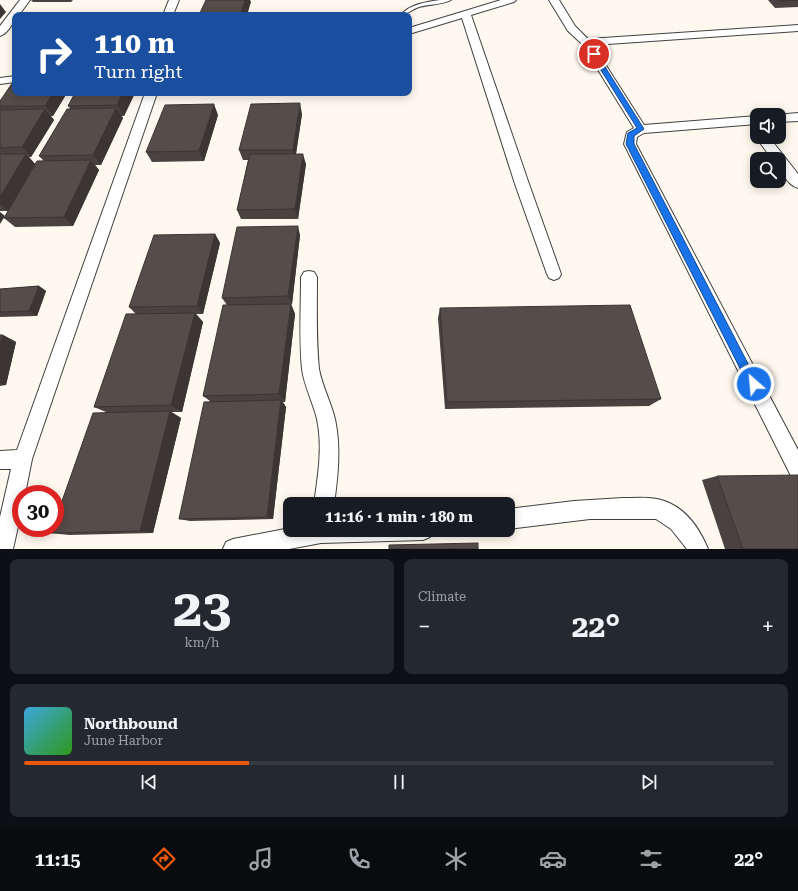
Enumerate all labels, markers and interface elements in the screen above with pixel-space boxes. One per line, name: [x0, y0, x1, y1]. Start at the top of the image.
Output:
text: 110 m: [94, 27, 175, 60]
icon: right: [28, 28, 80, 80]
pin: [577, 37, 611, 71]
icon: arrive: [583, 43, 605, 65]
text: Turn right: [94, 61, 182, 82]
map controls: [750, 108, 786, 188]
button: sound: [750, 108, 786, 144]
button: search: [750, 152, 786, 188]
position arrow: [733, 363, 775, 405]
speed limit sign: 30: [12, 485, 64, 537]
text: 11:16 · 1 min · 180 m: [325, 508, 473, 526]
text: 23: [173, 578, 231, 639]
text: Climate: [418, 589, 466, 604]
text: 22°: [572, 609, 620, 644]
text: −: [418, 614, 430, 639]
text: +: [762, 614, 774, 639]
text: km/h: [185, 635, 219, 650]
text: Northbound: [84, 715, 178, 733]
text: June Harbor: [84, 733, 163, 748]
icon: previous: [138, 771, 160, 793]
icon: pause: [388, 771, 410, 793]
icon: next: [638, 771, 660, 793]
icon: directions: [150, 845, 178, 873]
icon: music: [247, 845, 275, 873]
icon: phone: [345, 845, 373, 873]
icon: climate: [442, 845, 470, 873]
icon: car: [539, 845, 567, 873]
icon: filters: [637, 845, 665, 873]
text: 11:15: [35, 849, 81, 870]
text: 22°: [734, 849, 763, 870]

